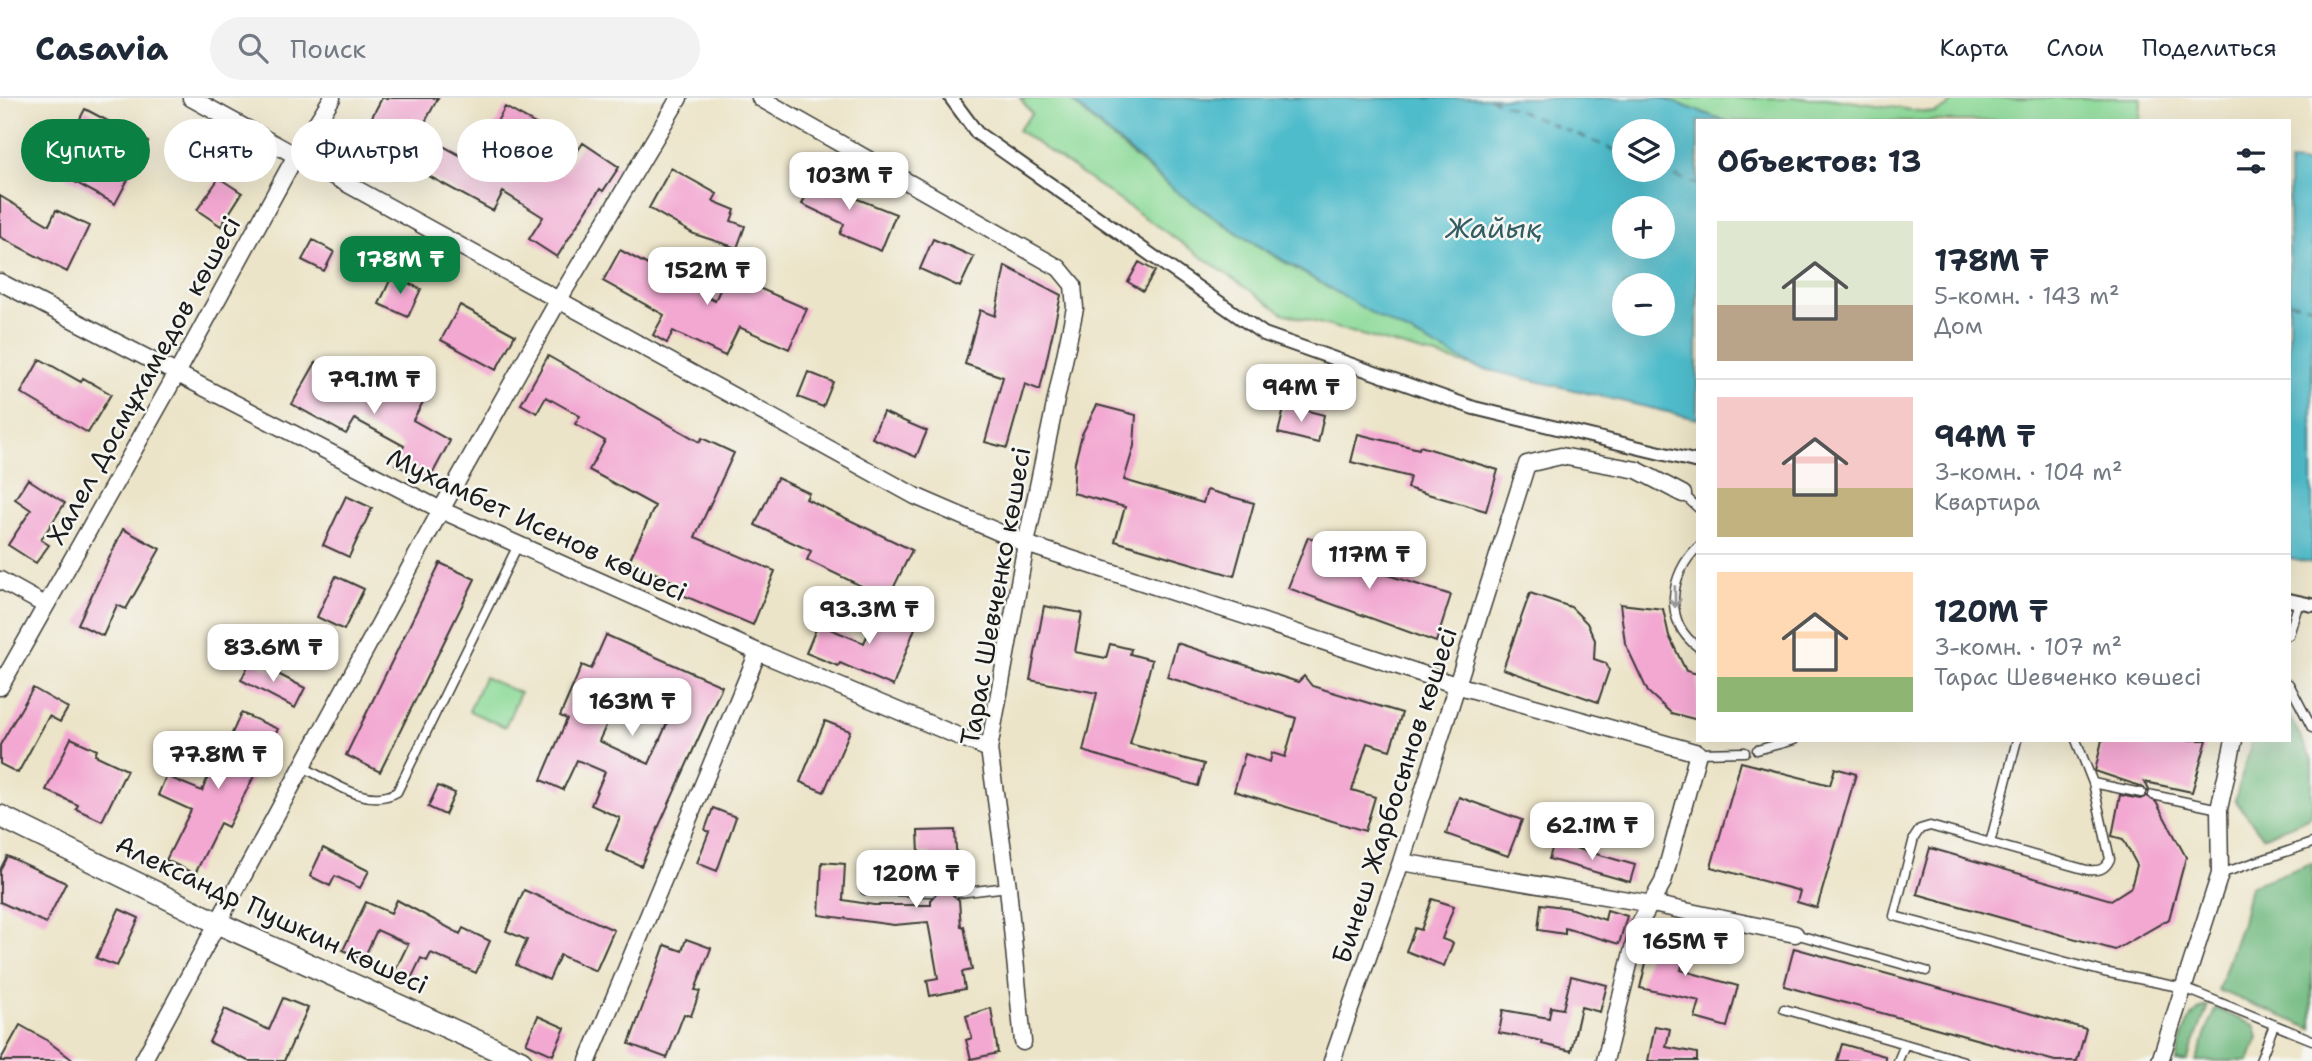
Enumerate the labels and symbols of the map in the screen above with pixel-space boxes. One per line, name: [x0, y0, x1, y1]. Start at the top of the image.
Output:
pin: 103M ₸: [792, 152, 906, 212]
street label: Халел Досмұхамедов көшесі: [38, 209, 248, 551]
water label: Жайық: [1445, 209, 1542, 247]
pin: 178M ₸: [343, 236, 457, 296]
pin: 152M ₸: [650, 248, 764, 307]
pin: 79.1M ₸: [309, 356, 439, 416]
pin: 94M ₸: [1252, 364, 1350, 424]
street label: Мухамбет Исенов көшесі: [381, 439, 693, 609]
street label: Тарас Шевченко көшесі: [951, 444, 1039, 748]
pin: 117M ₸: [1312, 532, 1426, 591]
one-way arrow: [1668, 585, 1681, 608]
pin: 93.3M ₸: [804, 587, 934, 646]
street label: Бинеш Жарбосынов көшесі: [1323, 622, 1465, 968]
pin: 83.6M ₸: [208, 624, 338, 684]
pin: 163M ₸: [575, 678, 689, 738]
pin: 77.8M ₸: [153, 732, 283, 791]
pin: 62.1M ₸: [1527, 802, 1657, 862]
street label: Александр Пушкин көшесі: [110, 826, 434, 1002]
pin: 120M ₸: [859, 850, 973, 910]
pin: 165M ₸: [1628, 918, 1742, 978]

